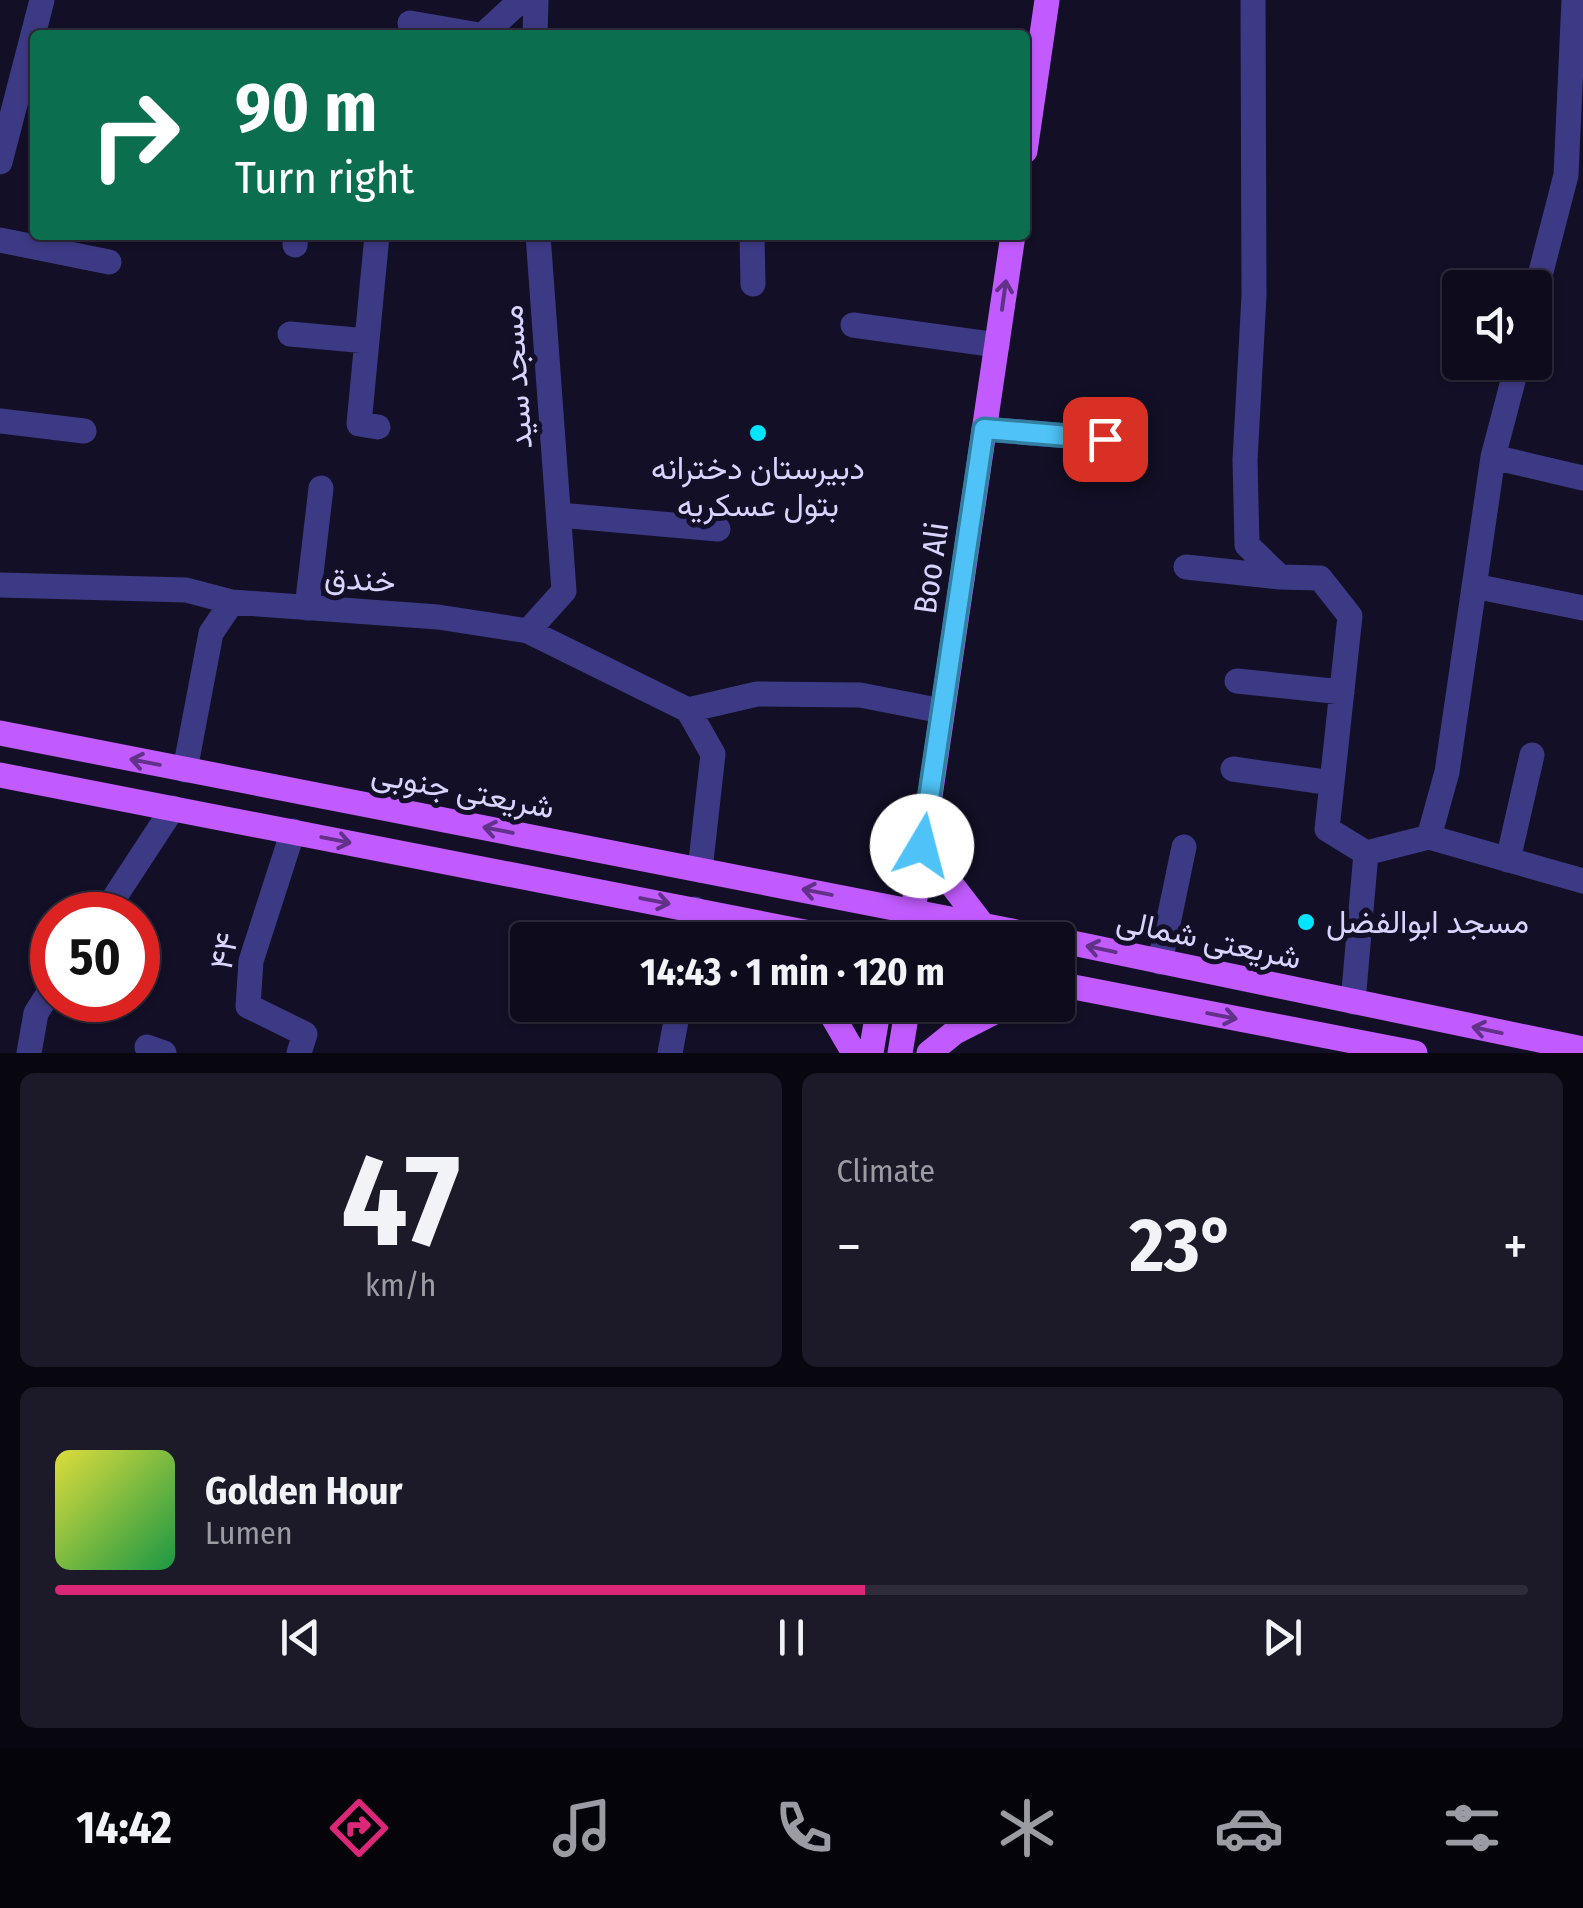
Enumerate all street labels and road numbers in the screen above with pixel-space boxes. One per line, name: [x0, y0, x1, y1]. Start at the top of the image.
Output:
street label: مسجد سید: [492, 304, 540, 450]
street label: Boo Ali: [906, 520, 956, 616]
street label: خندق: [323, 558, 397, 600]
street label: شریعتی جنوبی: [368, 754, 558, 827]
street label: شریعتی شمالی: [1113, 901, 1305, 978]
street label: ۴۴: [202, 929, 246, 973]

